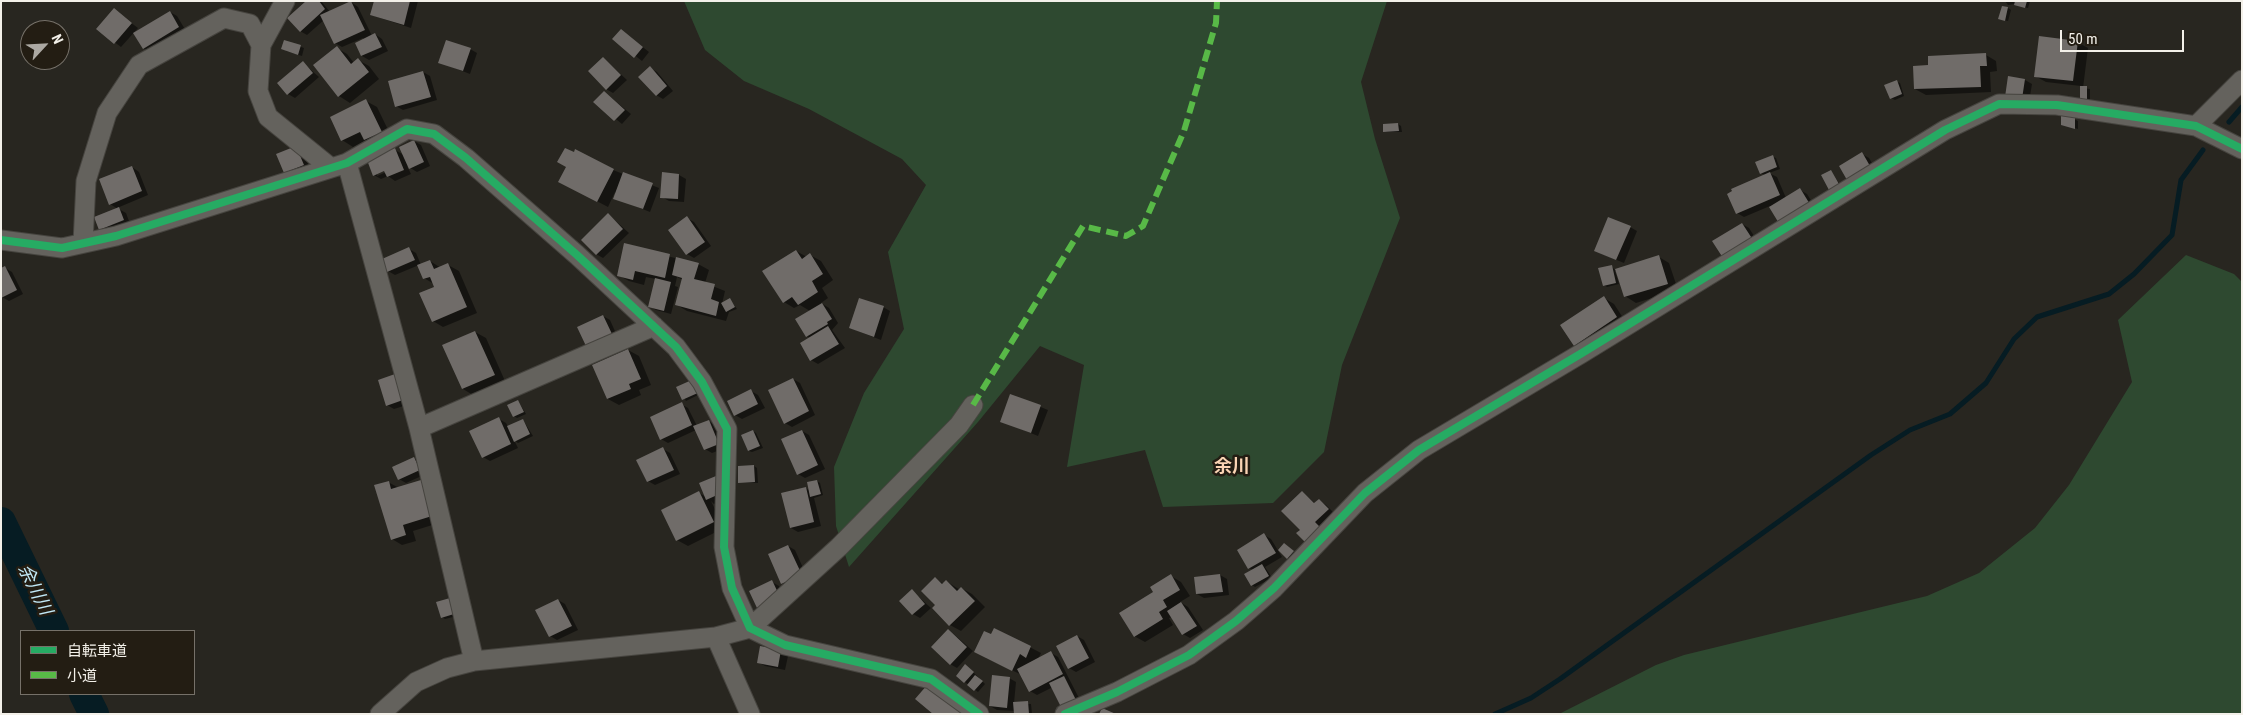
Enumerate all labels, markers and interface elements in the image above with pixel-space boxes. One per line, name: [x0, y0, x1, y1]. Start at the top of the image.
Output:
north arrow: [20, 20, 70, 70]
scale bar: [2063, 20, 2187, 52]
text: 50 m: [2068, 30, 2098, 48]
text: N: [49, 32, 67, 46]
district label: 余川: [1214, 456, 1250, 478]
water label: 余川川: [12, 561, 56, 619]
legend: [20, 630, 195, 695]
text: 自転車道: [67, 642, 127, 660]
text: 小道: [67, 667, 97, 685]

